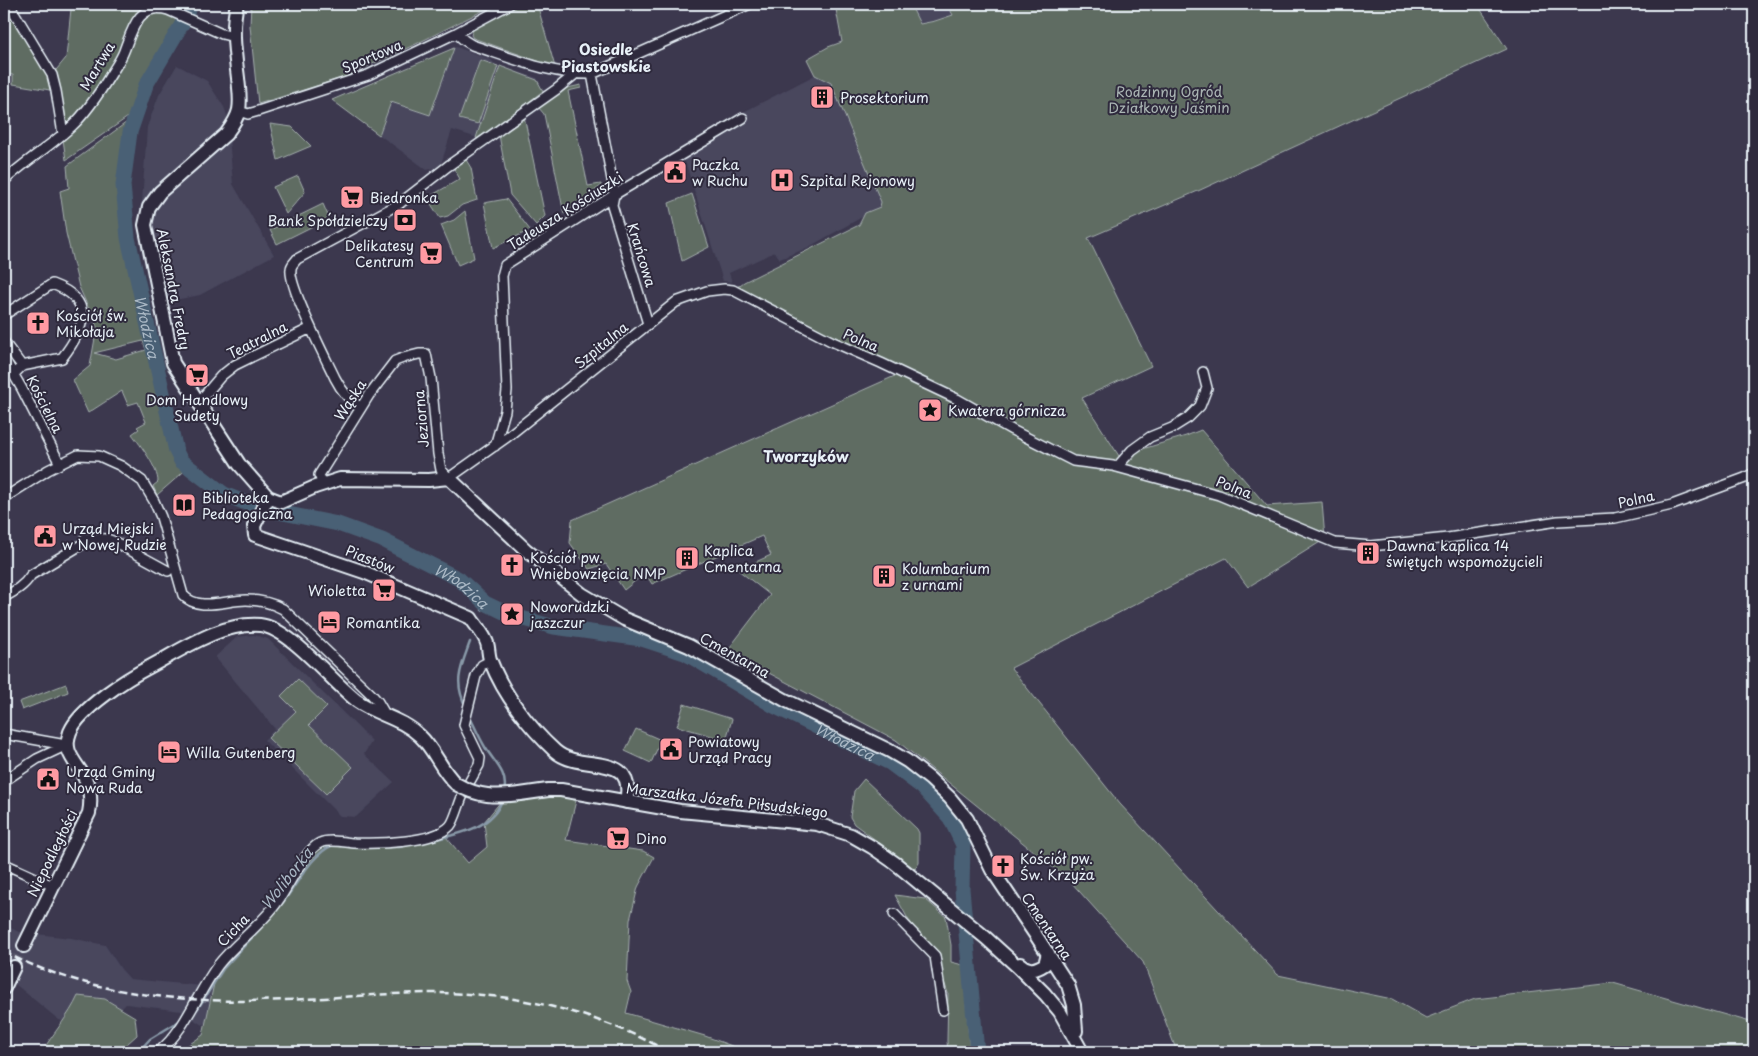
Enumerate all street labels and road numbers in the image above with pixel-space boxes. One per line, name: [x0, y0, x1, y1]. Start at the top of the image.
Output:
street label: Sportowa: [339, 34, 406, 78]
street label: Martwa: [74, 37, 120, 94]
street label: Tadeusza Kościuszki: [503, 167, 627, 255]
street label: Krańcowa: [622, 220, 662, 290]
street label: Aleksandra Fredry: [152, 227, 196, 351]
street label: Teatralna: [223, 316, 291, 364]
street label: Szpitalna: [569, 316, 633, 373]
street label: Polna: [840, 323, 882, 357]
street label: Kościelna: [21, 371, 69, 437]
street label: Wąska: [329, 375, 371, 425]
street label: Jeziorna: [408, 389, 434, 449]
street label: Polna: [1213, 471, 1255, 504]
street label: Polna: [1616, 485, 1657, 513]
street label: Piastów: [342, 540, 398, 579]
street label: Cmentarna: [696, 627, 774, 683]
street label: Marszałka Józefa Piłsudskiego: [625, 777, 829, 823]
street label: Niepodległości: [22, 806, 82, 900]
street label: Cmentarna: [1017, 888, 1077, 964]
street label: Cicha: [212, 909, 254, 951]

